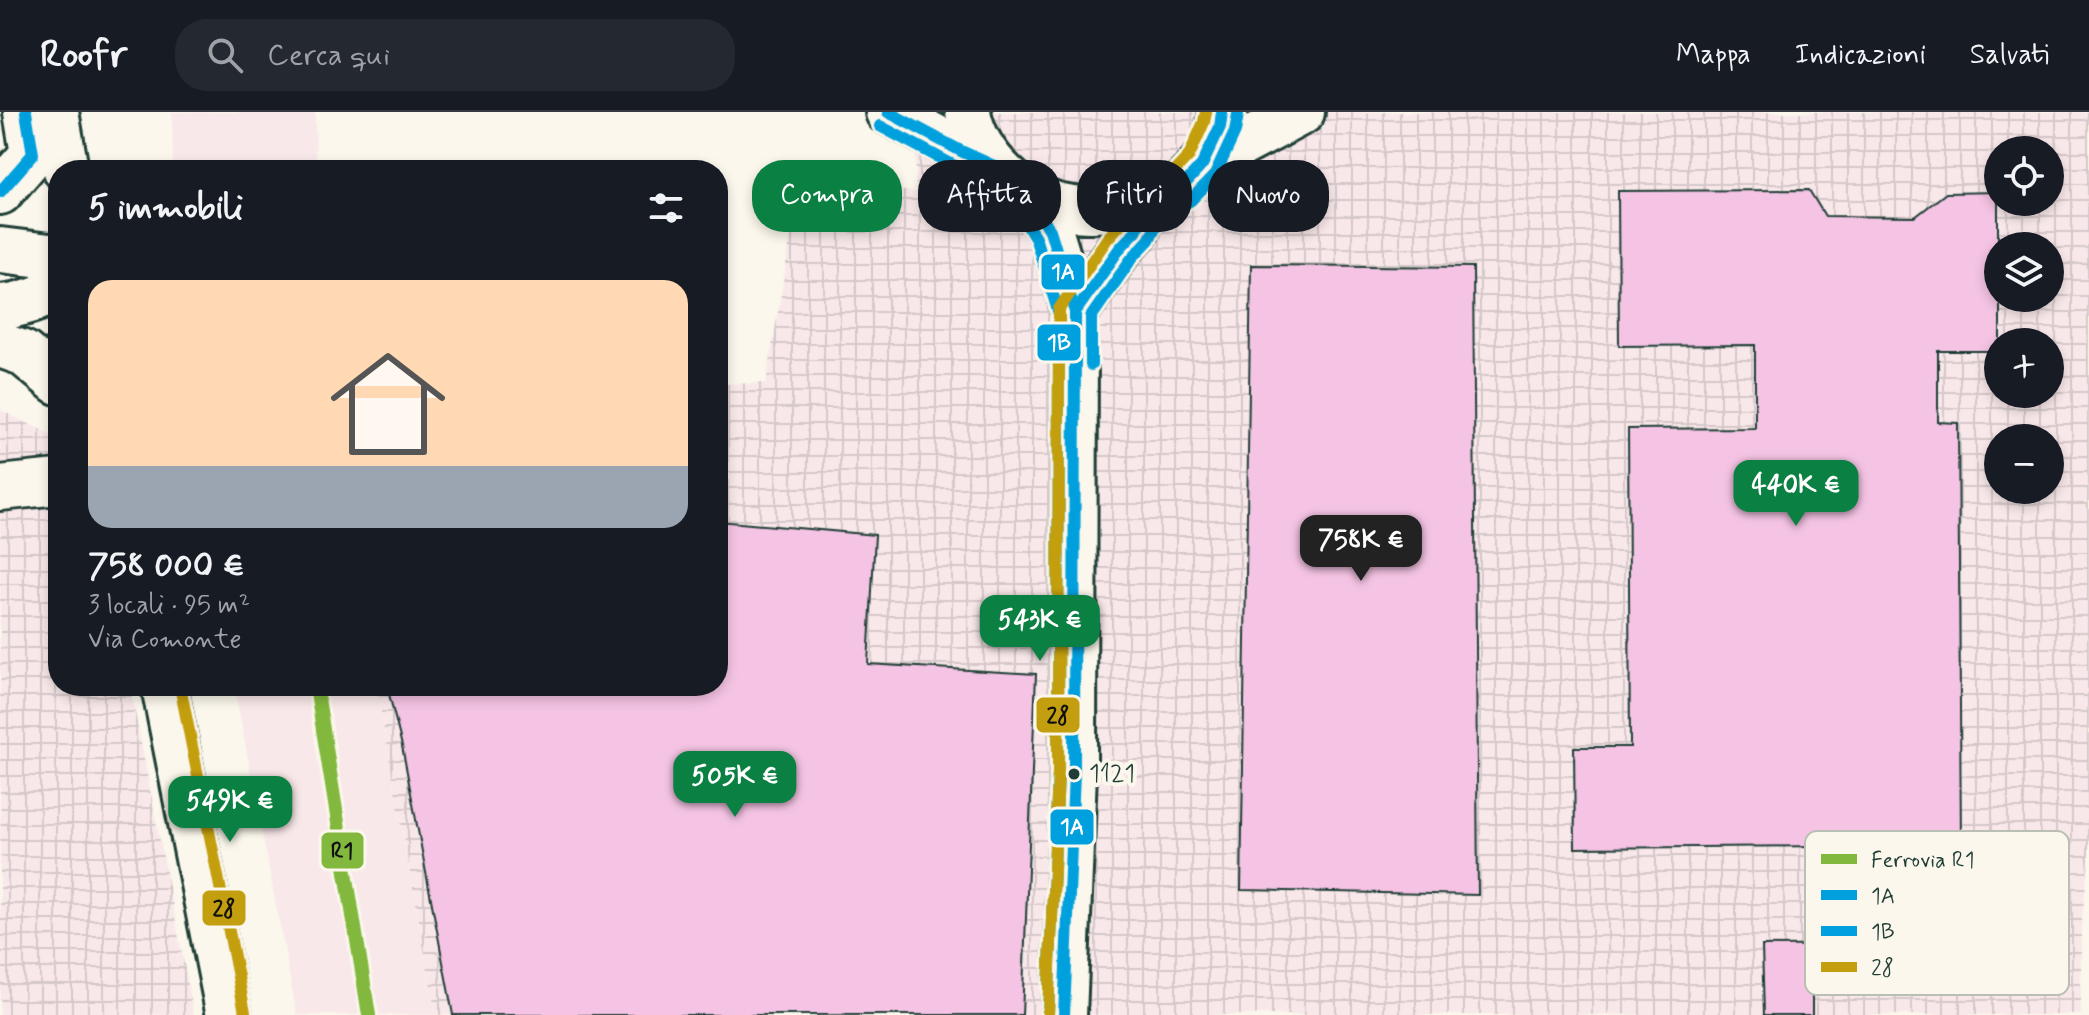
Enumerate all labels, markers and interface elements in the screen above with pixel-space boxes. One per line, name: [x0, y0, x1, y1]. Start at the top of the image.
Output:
search box: [175, 19, 735, 91]
text: Roofr: [40, 31, 127, 80]
icon: search: [203, 33, 247, 77]
text: Cerca qui: [267, 36, 390, 75]
text: Mappa: [1676, 37, 1751, 74]
text: Indicazioni: [1795, 37, 1926, 74]
text: Salvati: [1970, 37, 2049, 74]
map controls: [1984, 136, 2064, 504]
button: locate: [1984, 136, 2064, 216]
chip: Compra: [752, 160, 902, 232]
chip: Affitta: [918, 160, 1061, 232]
chip: Filtri: [1077, 160, 1192, 232]
chip: Nuovo: [1208, 160, 1329, 232]
text: 5 immobili: [88, 186, 243, 231]
icon: filters: [644, 186, 688, 230]
button: layers: [1984, 232, 2064, 312]
line badge: 1A: [1040, 253, 1086, 291]
text: 1A: [1051, 259, 1075, 287]
line badge: 1B: [1036, 323, 1082, 362]
button: +: [1984, 328, 2064, 408]
text: 1B: [1047, 330, 1071, 358]
icon: home: [316, 332, 460, 476]
button: −: [1984, 424, 2064, 504]
pin: 440K €: [1731, 460, 1861, 528]
text: 440K €: [1752, 469, 1840, 503]
pin: 758K €: [1296, 515, 1426, 583]
text: 758K €: [1318, 524, 1404, 558]
text: 758 000 €: [88, 544, 245, 589]
text: 3 locali · 95 m²: [88, 589, 250, 623]
pin: 543K €: [975, 595, 1105, 663]
text: 543K €: [998, 604, 1082, 638]
text: Via Comonte: [88, 623, 242, 657]
line badge: 28: [1035, 696, 1081, 734]
text: 28: [1047, 703, 1069, 731]
pin: 505K €: [670, 751, 800, 819]
place label: 1121: [1089, 759, 1135, 790]
text: 505K €: [691, 760, 779, 794]
marker: 1121: [1066, 766, 1082, 782]
pin: 549K €: [165, 776, 295, 844]
text: 549K €: [186, 785, 274, 819]
line badge: 1A: [1049, 808, 1095, 846]
text: 1A: [1060, 814, 1084, 842]
line badge: R1: [320, 831, 365, 870]
legend: [1805, 831, 2069, 995]
text: R1: [331, 838, 353, 866]
text: Ferrovia R1: [1871, 847, 1974, 875]
text: 1A: [1871, 883, 1895, 911]
line badge: 28: [201, 889, 247, 927]
text: 28: [213, 896, 235, 924]
text: 1B: [1871, 919, 1895, 947]
text: 28: [1871, 955, 1894, 983]

